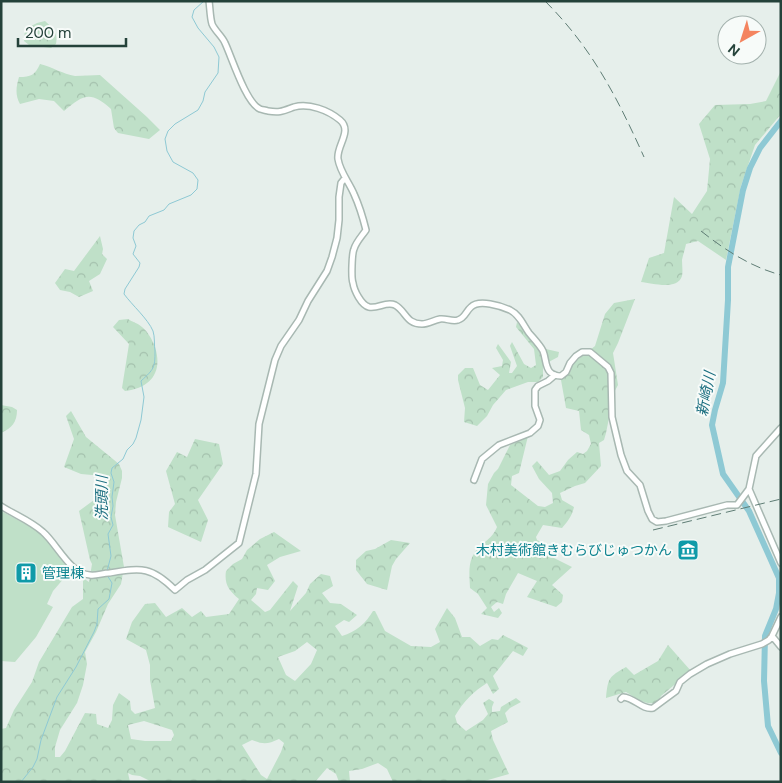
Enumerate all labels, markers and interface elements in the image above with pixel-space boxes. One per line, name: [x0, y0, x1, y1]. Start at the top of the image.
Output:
scale bar: [18, 15, 125, 47]
north arrow: [717, 15, 767, 65]
text: 200 m: [25, 23, 71, 43]
text: N: [724, 40, 743, 60]
water label: 新崎川: [692, 368, 720, 418]
water label: 洗頭川: [92, 474, 112, 521]
museum icon: 木村美術館きむらびじゅつかん: [676, 538, 700, 562]
place label: 木村美術館きむらびじゅつかん: [476, 541, 672, 559]
building icon: 管理棟: [14, 561, 38, 585]
place label: 管理棟: [42, 564, 84, 582]

